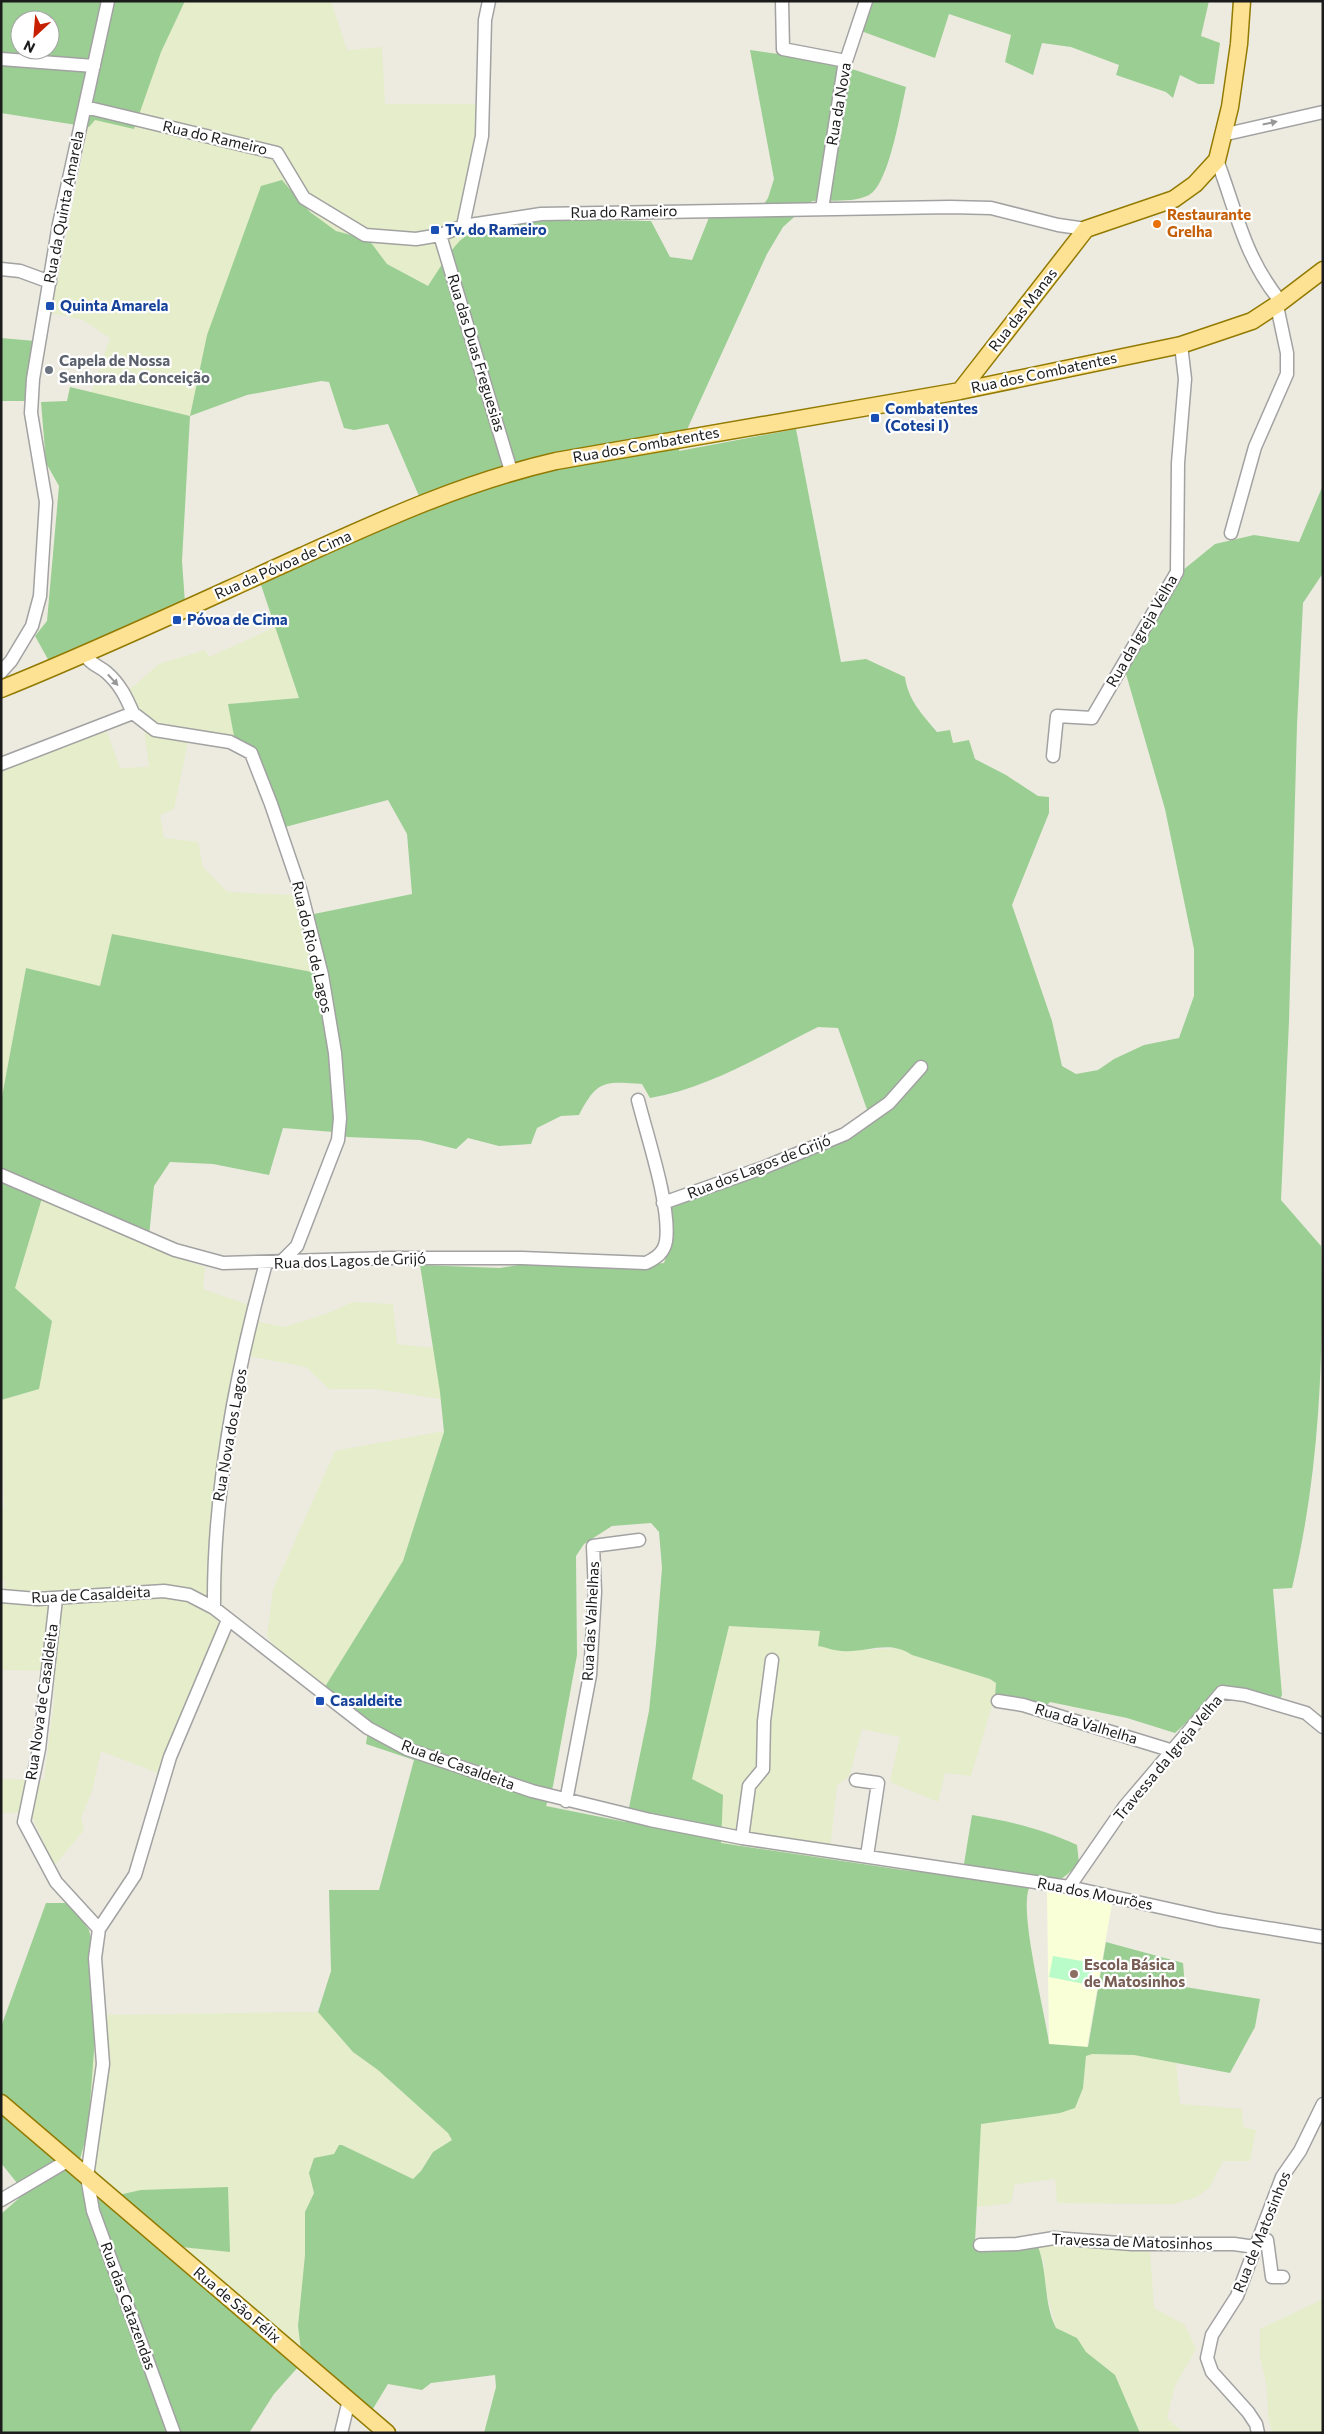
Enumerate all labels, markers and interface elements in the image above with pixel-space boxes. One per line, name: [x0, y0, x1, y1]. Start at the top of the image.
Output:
north arrow: [10, 10, 60, 60]
text: N: [21, 37, 38, 57]
street label: Rua da Nova: [822, 61, 854, 147]
street label: Rua do Rameiro: [161, 116, 269, 158]
one-way arrow: [1262, 119, 1277, 127]
street label: Rua da Quinta Amarela: [39, 129, 87, 285]
street label: Rua do Rameiro: [570, 201, 678, 221]
place label: Restaurante Grelha: [1167, 205, 1251, 240]
marker: Restaurante Grelha: [1151, 218, 1163, 230]
place label: Tv. do Rameiro: [445, 220, 547, 238]
marker: Tv. do Rameiro: [429, 224, 441, 236]
street label: Rua das Manas: [984, 264, 1060, 355]
street label: Rua das Duas Freguesias: [444, 272, 510, 434]
place label: Quinta Amarela: [60, 296, 168, 314]
marker: Quinta Amarela: [44, 300, 56, 312]
street label: Rua dos Combatentes: [969, 348, 1119, 396]
place label: Capela de Nossa Senhora da Conceição: [59, 351, 210, 386]
marker: Capela de Nossa Senhora da Conceição: [43, 364, 55, 376]
place label: Combatentes (Cotesi I): [885, 399, 978, 434]
marker: Combatentes (Cotesi I): [869, 412, 881, 424]
street label: Rua dos Combatentes: [571, 422, 721, 466]
street label: Rua da Póvoa de Cima: [211, 526, 354, 602]
street label: Rua da Igreja Velha: [1102, 571, 1181, 690]
place label: Póvoa de Cima: [187, 610, 288, 628]
marker: Póvoa de Cima: [171, 614, 183, 626]
one-way arrow: [107, 674, 119, 686]
street label: Rua do Rio de Lagos: [289, 879, 337, 1015]
street label: Rua dos Lagos de Grijó: [684, 1130, 833, 1202]
street label: Rua dos Lagos de Grijó: [274, 1248, 426, 1272]
street label: Rua Nova dos Lagos: [208, 1367, 250, 1503]
street label: Rua das Valhelhas: [578, 1560, 602, 1681]
street label: Rua de Casaldeita: [31, 1582, 151, 1606]
street label: Rua Nova de Casaldeita: [21, 1622, 61, 1781]
place label: Casaldeite: [330, 1691, 402, 1709]
street label: Travessa da Igreja Velha: [1109, 1691, 1225, 1824]
marker: Casaldeite: [314, 1695, 326, 1707]
street label: Rua da Valhelha: [1033, 1699, 1140, 1747]
street label: Rua de Casaldeita: [399, 1735, 518, 1793]
street label: Rua dos Mourões: [1036, 1873, 1155, 1913]
place label: Escola Básica de Matosinhos: [1084, 1955, 1185, 1990]
marker: Escola Básica de Matosinhos: [1068, 1968, 1080, 1980]
street label: Rua de Matosinhos: [1229, 2168, 1294, 2295]
street label: Travessa de Matosinhos: [1051, 2229, 1213, 2253]
street label: Rua das Catazendas: [97, 2239, 160, 2372]
street label: Rua de São Félix: [190, 2262, 285, 2346]

